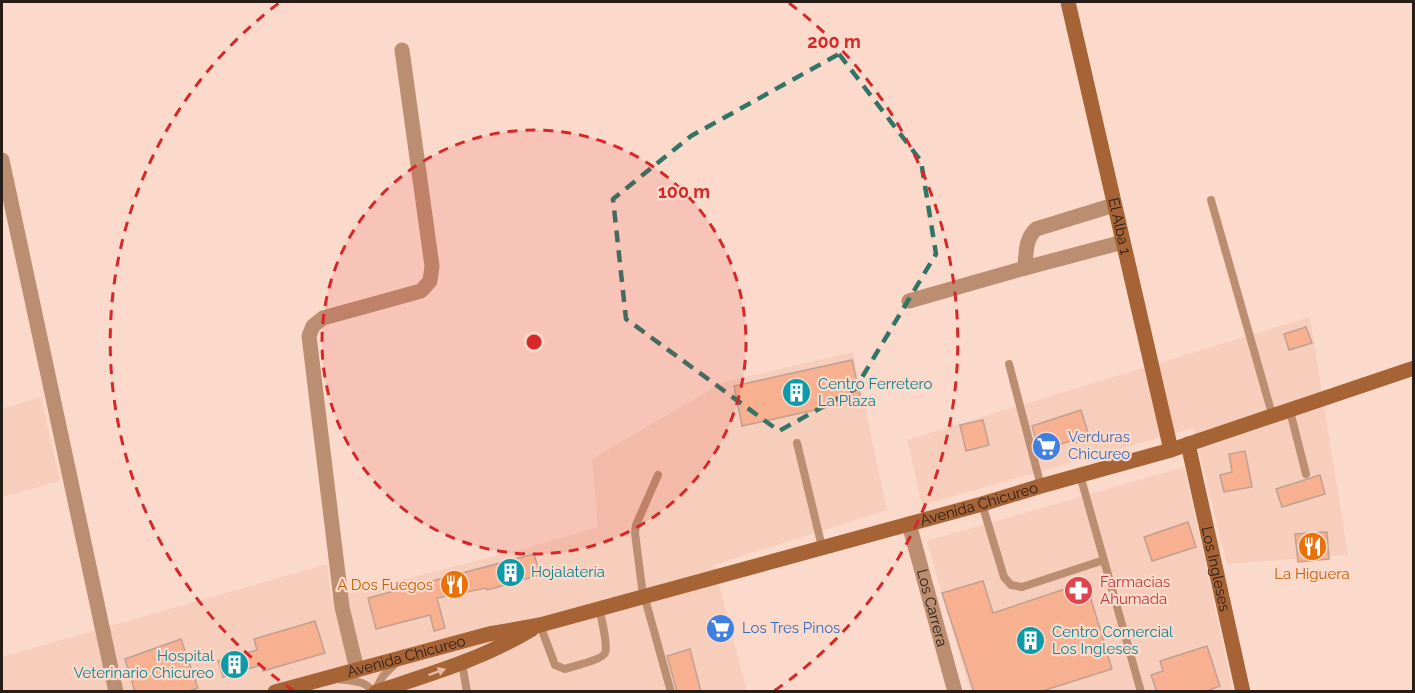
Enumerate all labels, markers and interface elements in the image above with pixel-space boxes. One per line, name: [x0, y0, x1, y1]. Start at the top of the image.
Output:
text: 200 m: [807, 31, 861, 52]
text: 100 m: [658, 181, 710, 202]
street label: El Alba 1: [1104, 196, 1135, 257]
centre of rings: [524, 332, 544, 352]
place label: Centro Ferretero La Plaza: [818, 375, 932, 410]
building icon: Centro Ferretero La Plaza: [781, 377, 813, 409]
place label: Verduras Chicureo: [1068, 428, 1130, 463]
supermarket icon: Verduras Chicureo: [1031, 430, 1063, 462]
street label: Avenida Chicureo: [918, 478, 1040, 530]
street label: Los Ingleses: [1198, 525, 1234, 613]
restaurant icon: La Higuera: [1296, 531, 1328, 563]
building icon: Hojalatería: [494, 556, 526, 588]
place label: Hojalatería: [531, 563, 605, 581]
place label: La Higuera: [1274, 565, 1350, 583]
street label: Los Carrera: [913, 567, 951, 649]
restaurant icon: A Dos Fuegos: [438, 569, 470, 601]
place label: Farmacias Ahumada: [1100, 573, 1170, 608]
pharmacy icon: Farmacias Ahumada: [1063, 575, 1095, 607]
place label: A Dos Fuegos: [337, 576, 433, 594]
supermarket icon: Los Tres Pinos: [705, 612, 737, 644]
place label: Los Tres Pinos: [742, 619, 840, 637]
place label: Centro Comercial Los Ingleses: [1052, 623, 1174, 658]
building icon: Centro Comercial Los Ingleses: [1015, 625, 1047, 657]
street label: Avenida Chicureo: [345, 632, 467, 681]
place label: Hospital Veterinario Chicureo: [73, 647, 215, 682]
building icon: Hospital Veterinario Chicureo: [219, 649, 251, 681]
one-way arrow: [428, 667, 446, 677]

